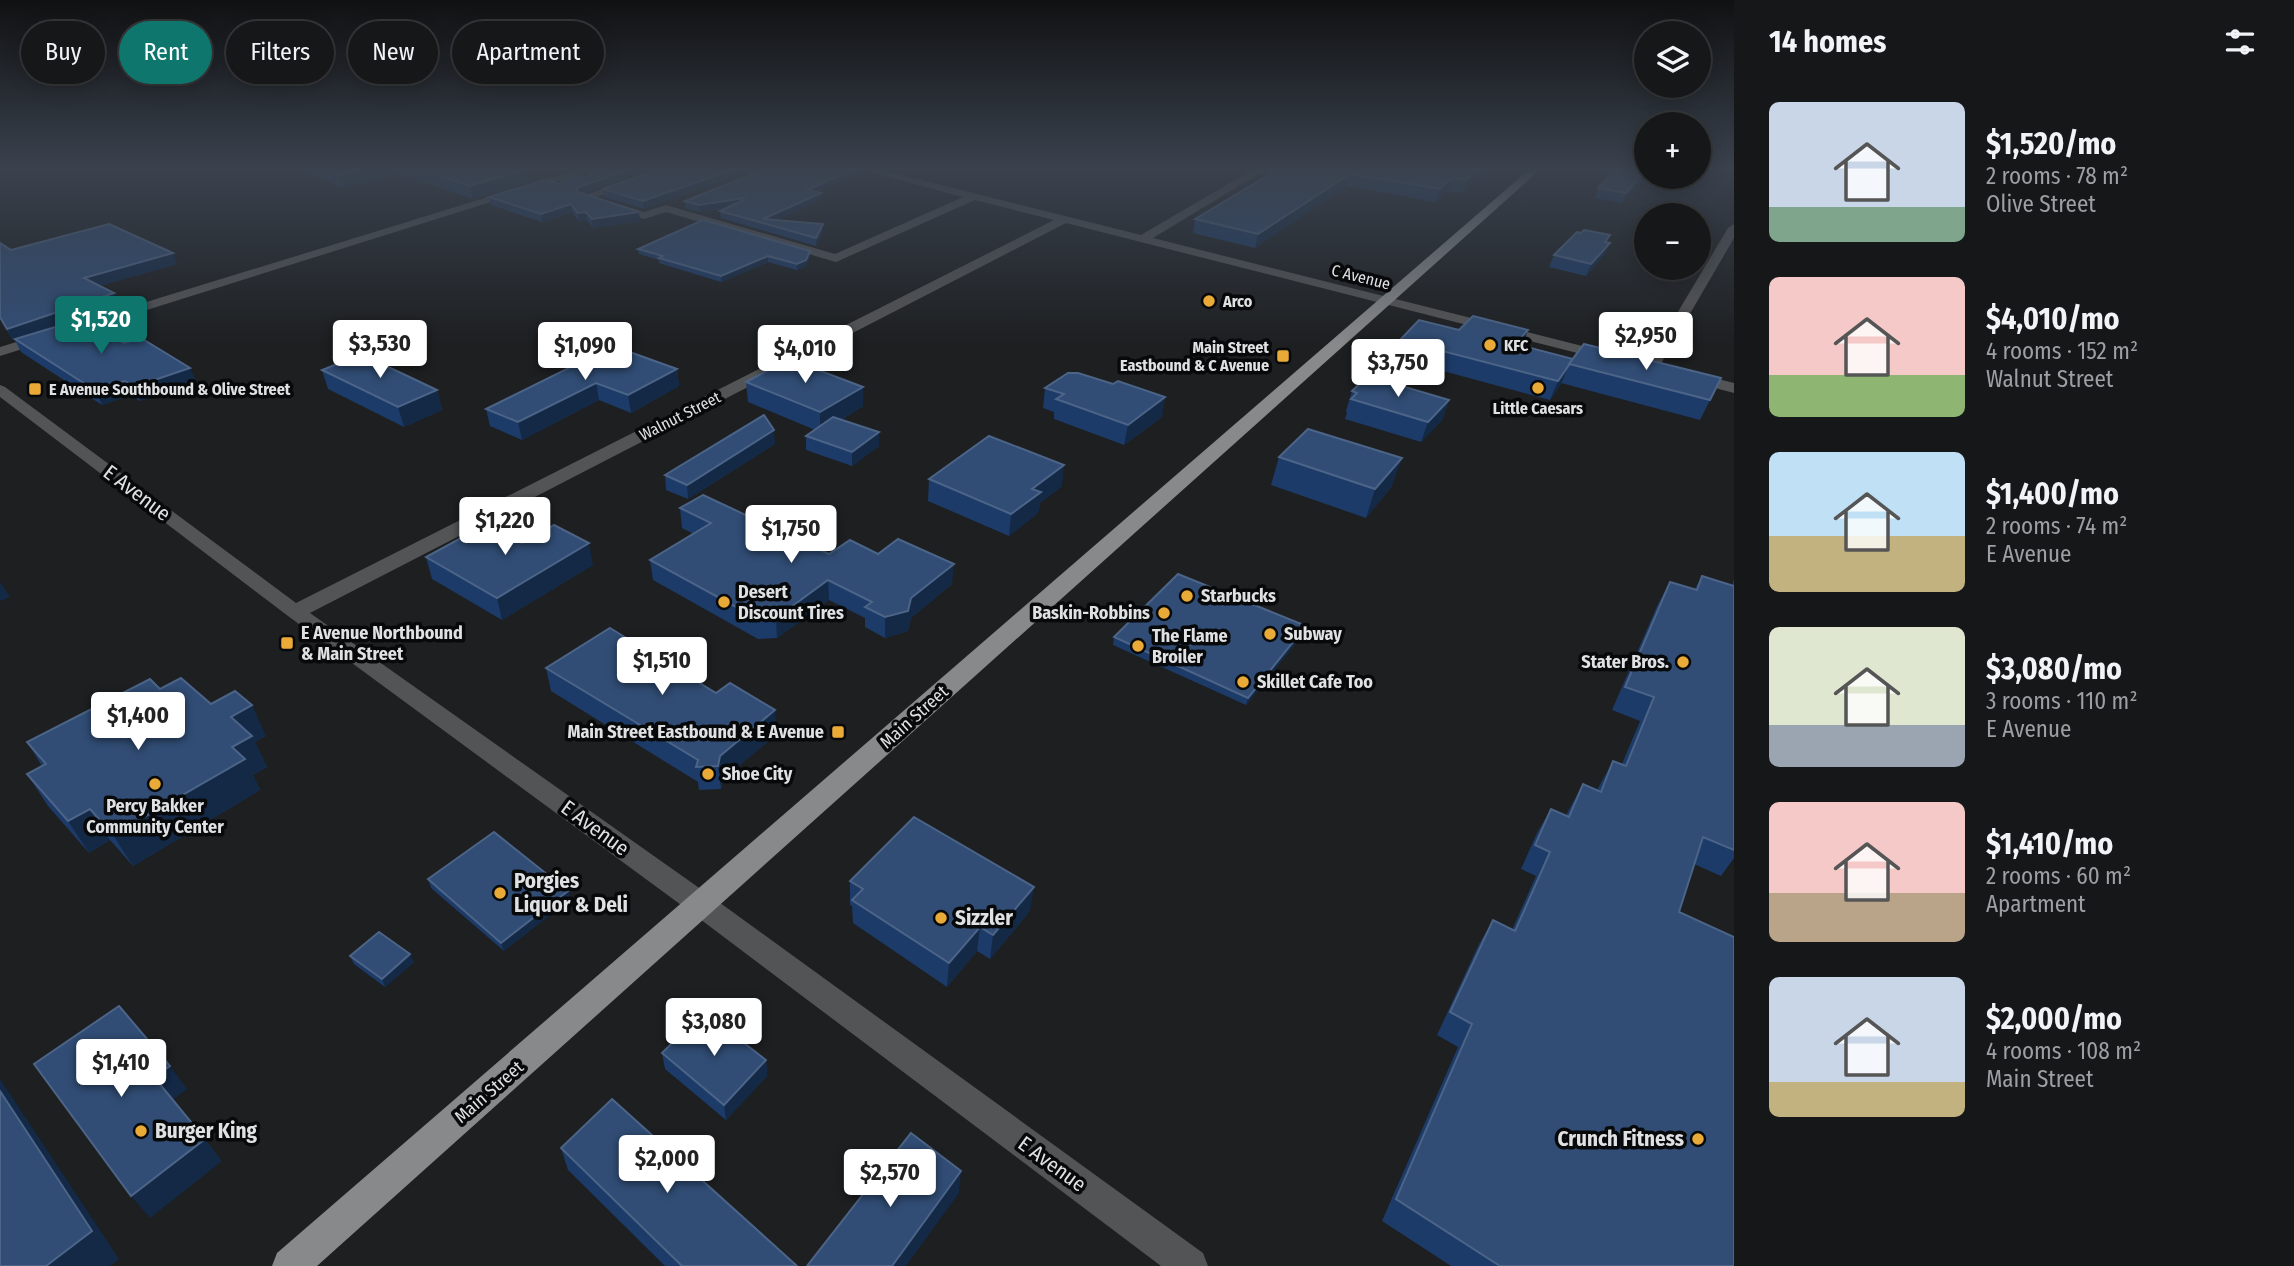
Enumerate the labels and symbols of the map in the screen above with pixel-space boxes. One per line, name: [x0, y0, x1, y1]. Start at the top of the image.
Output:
street label: C Avenue: [1330, 261, 1392, 293]
place label: Arco: [1222, 292, 1253, 311]
marker: Arco: [1201, 293, 1217, 309]
pin: $1,520: [44, 296, 158, 356]
pin: $2,950: [1589, 312, 1703, 372]
pin: $3,530: [323, 320, 437, 380]
pin: $1,090: [528, 322, 642, 382]
pin: $4,010: [748, 326, 862, 385]
place label: KFC: [1504, 336, 1529, 355]
marker: KFC: [1482, 337, 1498, 353]
place label: Main Street Eastbound & C Avenue: [1120, 338, 1269, 375]
pin: $3,750: [1341, 340, 1455, 399]
marker: Main Street Eastbound & C Avenue: [1275, 348, 1291, 364]
place label: E Avenue Southbound & Olive Street: [49, 380, 291, 399]
marker: Little Caesars: [1530, 380, 1546, 396]
marker: E Avenue Southbound & Olive Street: [27, 381, 43, 397]
street label: Walnut Street: [636, 387, 724, 445]
place label: Little Caesars: [1493, 399, 1583, 418]
street label: E Avenue: [98, 459, 176, 527]
pin: $1,220: [448, 498, 562, 557]
pin: $1,750: [734, 505, 848, 565]
place label: Desert Discount Tires: [738, 581, 844, 624]
place label: Starbucks: [1201, 585, 1276, 607]
marker: Starbucks: [1179, 588, 1195, 604]
marker: Desert Discount Tires: [716, 594, 732, 610]
place label: Baskin-Robbins: [1032, 602, 1150, 624]
marker: Baskin-Robbins: [1156, 605, 1172, 621]
place label: E Avenue Northbound & Main Street: [301, 622, 463, 665]
place label: Subway: [1284, 623, 1342, 645]
place label: The Flame Broiler: [1152, 625, 1228, 668]
marker: Subway: [1262, 626, 1278, 642]
marker: E Avenue Northbound & Main Street: [279, 635, 295, 651]
pin: $1,510: [605, 638, 719, 697]
marker: The Flame Broiler: [1130, 638, 1146, 654]
place label: Stater Bros.: [1581, 651, 1669, 673]
marker: Stater Bros.: [1675, 654, 1691, 670]
place label: Skillet Cafe Too: [1257, 671, 1373, 693]
marker: Skillet Cafe Too: [1235, 674, 1251, 690]
street label: Main Street: [875, 681, 953, 753]
pin: $1,400: [81, 692, 195, 752]
place label: Main Street Eastbound & E Avenue: [567, 721, 824, 743]
marker: Main Street Eastbound & E Avenue: [830, 724, 846, 740]
place label: Shoe City: [722, 763, 793, 785]
marker: Shoe City: [700, 766, 716, 782]
marker: Percy Bakker Community Center: [147, 776, 163, 792]
place label: Percy Bakker Community Center: [86, 795, 224, 838]
street label: E Avenue: [556, 795, 634, 861]
place label: Porgies Liquor & Deli: [514, 868, 628, 918]
marker: Porgies Liquor & Deli: [492, 885, 508, 901]
place label: Sizzler: [955, 905, 1013, 931]
marker: Sizzler: [933, 910, 949, 926]
pin: $3,080: [657, 998, 771, 1058]
pin: $1,410: [64, 1040, 178, 1099]
street label: Main Street: [450, 1056, 528, 1128]
place label: Burger King: [155, 1118, 257, 1144]
marker: Burger King: [133, 1123, 149, 1139]
place label: Crunch Fitness: [1558, 1126, 1684, 1152]
street label: E Avenue: [1013, 1131, 1091, 1197]
marker: Crunch Fitness: [1690, 1131, 1706, 1147]
pin: $2,000: [610, 1136, 724, 1195]
pin: $2,570: [833, 1150, 947, 1209]

